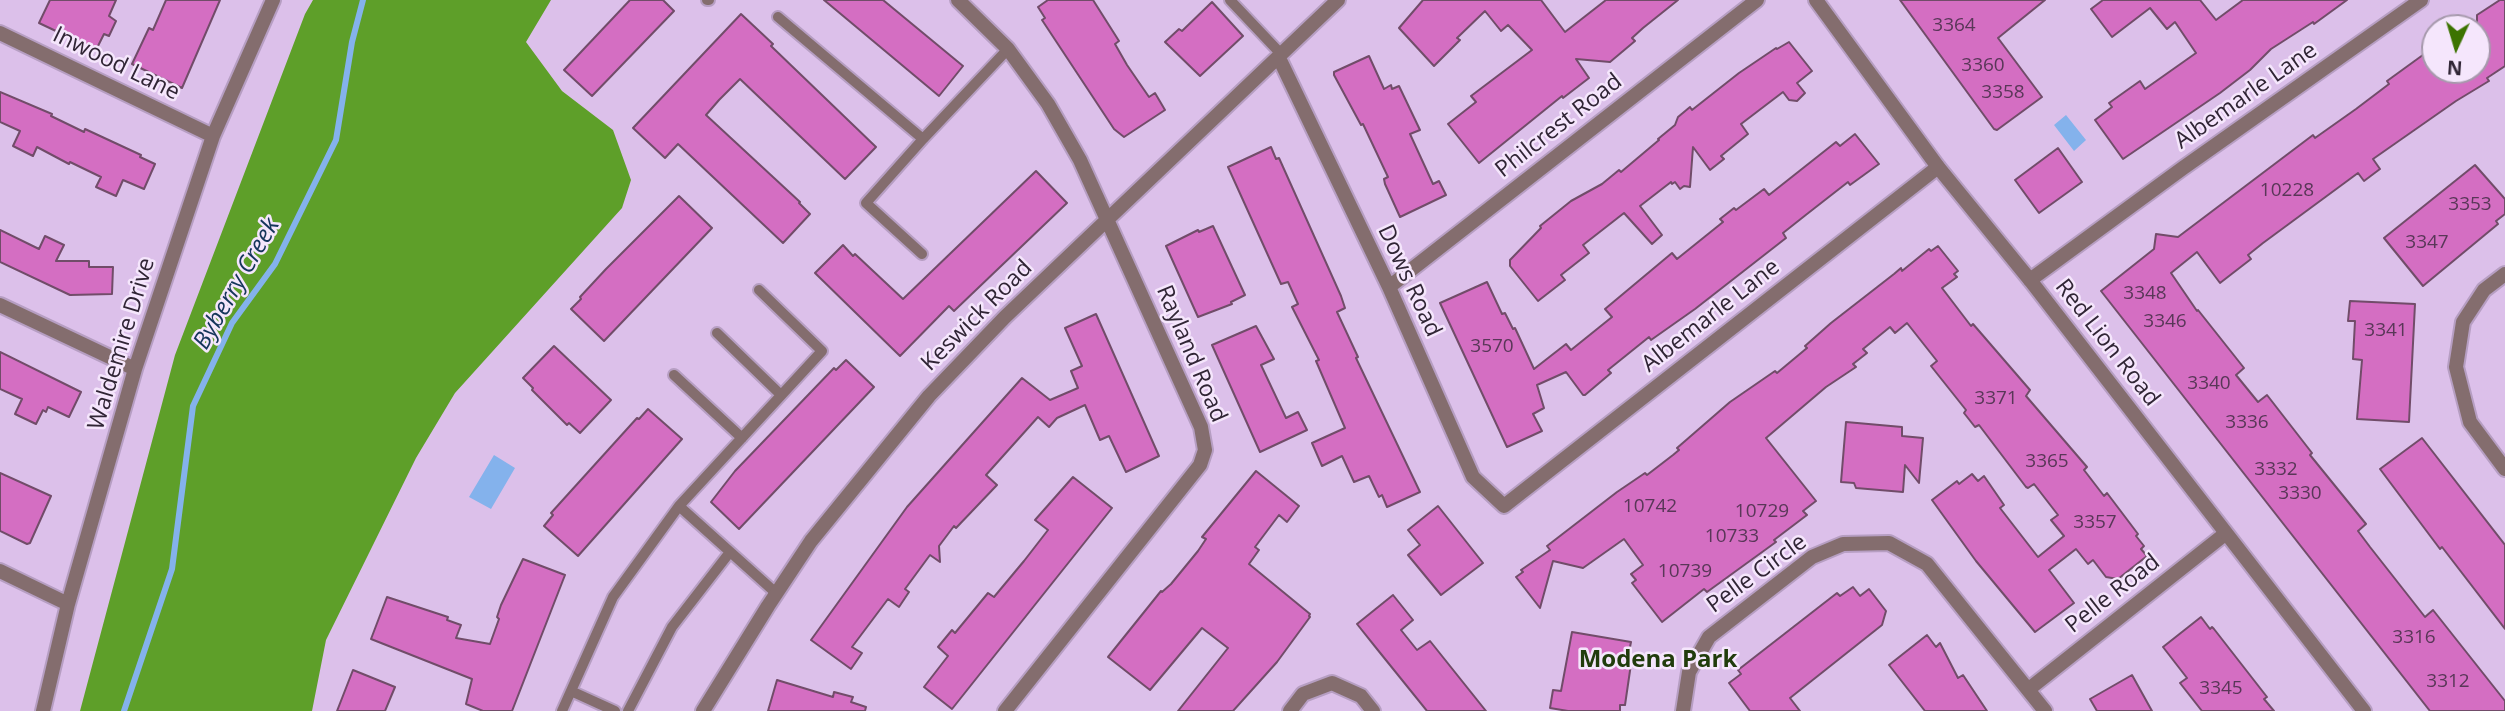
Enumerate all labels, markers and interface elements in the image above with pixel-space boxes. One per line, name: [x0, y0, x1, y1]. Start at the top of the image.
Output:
north arrow: [2421, 14, 2491, 84]
house number: 3364: [1932, 15, 1976, 37]
street label: Inwood Lane: [48, 21, 184, 107]
street label: Albemarle Lane: [2170, 37, 2322, 155]
text: N: [2446, 54, 2463, 81]
house number: 3360: [1961, 55, 2005, 77]
street label: Philcrest Road: [1490, 68, 1628, 184]
house number: 3358: [1981, 82, 2025, 104]
house number: 10228: [2260, 180, 2314, 202]
house number: 3353: [2448, 194, 2492, 216]
water label: Byberry Creek: [188, 213, 286, 355]
street label: Dows Road: [1371, 221, 1447, 341]
house number: 3347: [2405, 232, 2449, 254]
street label: Albemarle Lane: [1637, 254, 1785, 378]
street label: Waldemire Drive: [83, 255, 161, 433]
street label: Keswick Road: [916, 255, 1038, 377]
street label: Red Lion Road: [2049, 274, 2165, 412]
street label: Rayland Road: [1150, 281, 1232, 427]
house number: 3348: [2123, 283, 2167, 305]
house number: 3346: [2143, 311, 2187, 333]
house number: 3341: [2364, 320, 2408, 342]
house number: 3570: [1470, 336, 1514, 358]
house number: 3340: [2187, 373, 2231, 395]
house number: 3371: [1974, 388, 2018, 410]
house number: 3336: [2225, 412, 2269, 434]
house number: 3365: [2025, 451, 2069, 473]
house number: 3332: [2254, 459, 2298, 481]
house number: 3330: [2278, 483, 2322, 505]
house number: 10742: [1623, 496, 1677, 518]
house number: 10729: [1735, 501, 1789, 523]
house number: 3357: [2073, 512, 2117, 534]
house number: 10733: [1705, 526, 1759, 548]
street label: Pelle Circle: [1702, 529, 1812, 619]
street label: Pelle Road: [2060, 549, 2166, 639]
house number: 10739: [1658, 561, 1712, 583]
house number: 3316: [2392, 627, 2436, 649]
district label: Modena Park: [1579, 646, 1737, 674]
house number: 3312: [2426, 671, 2470, 693]
house number: 3345: [2199, 678, 2243, 700]

